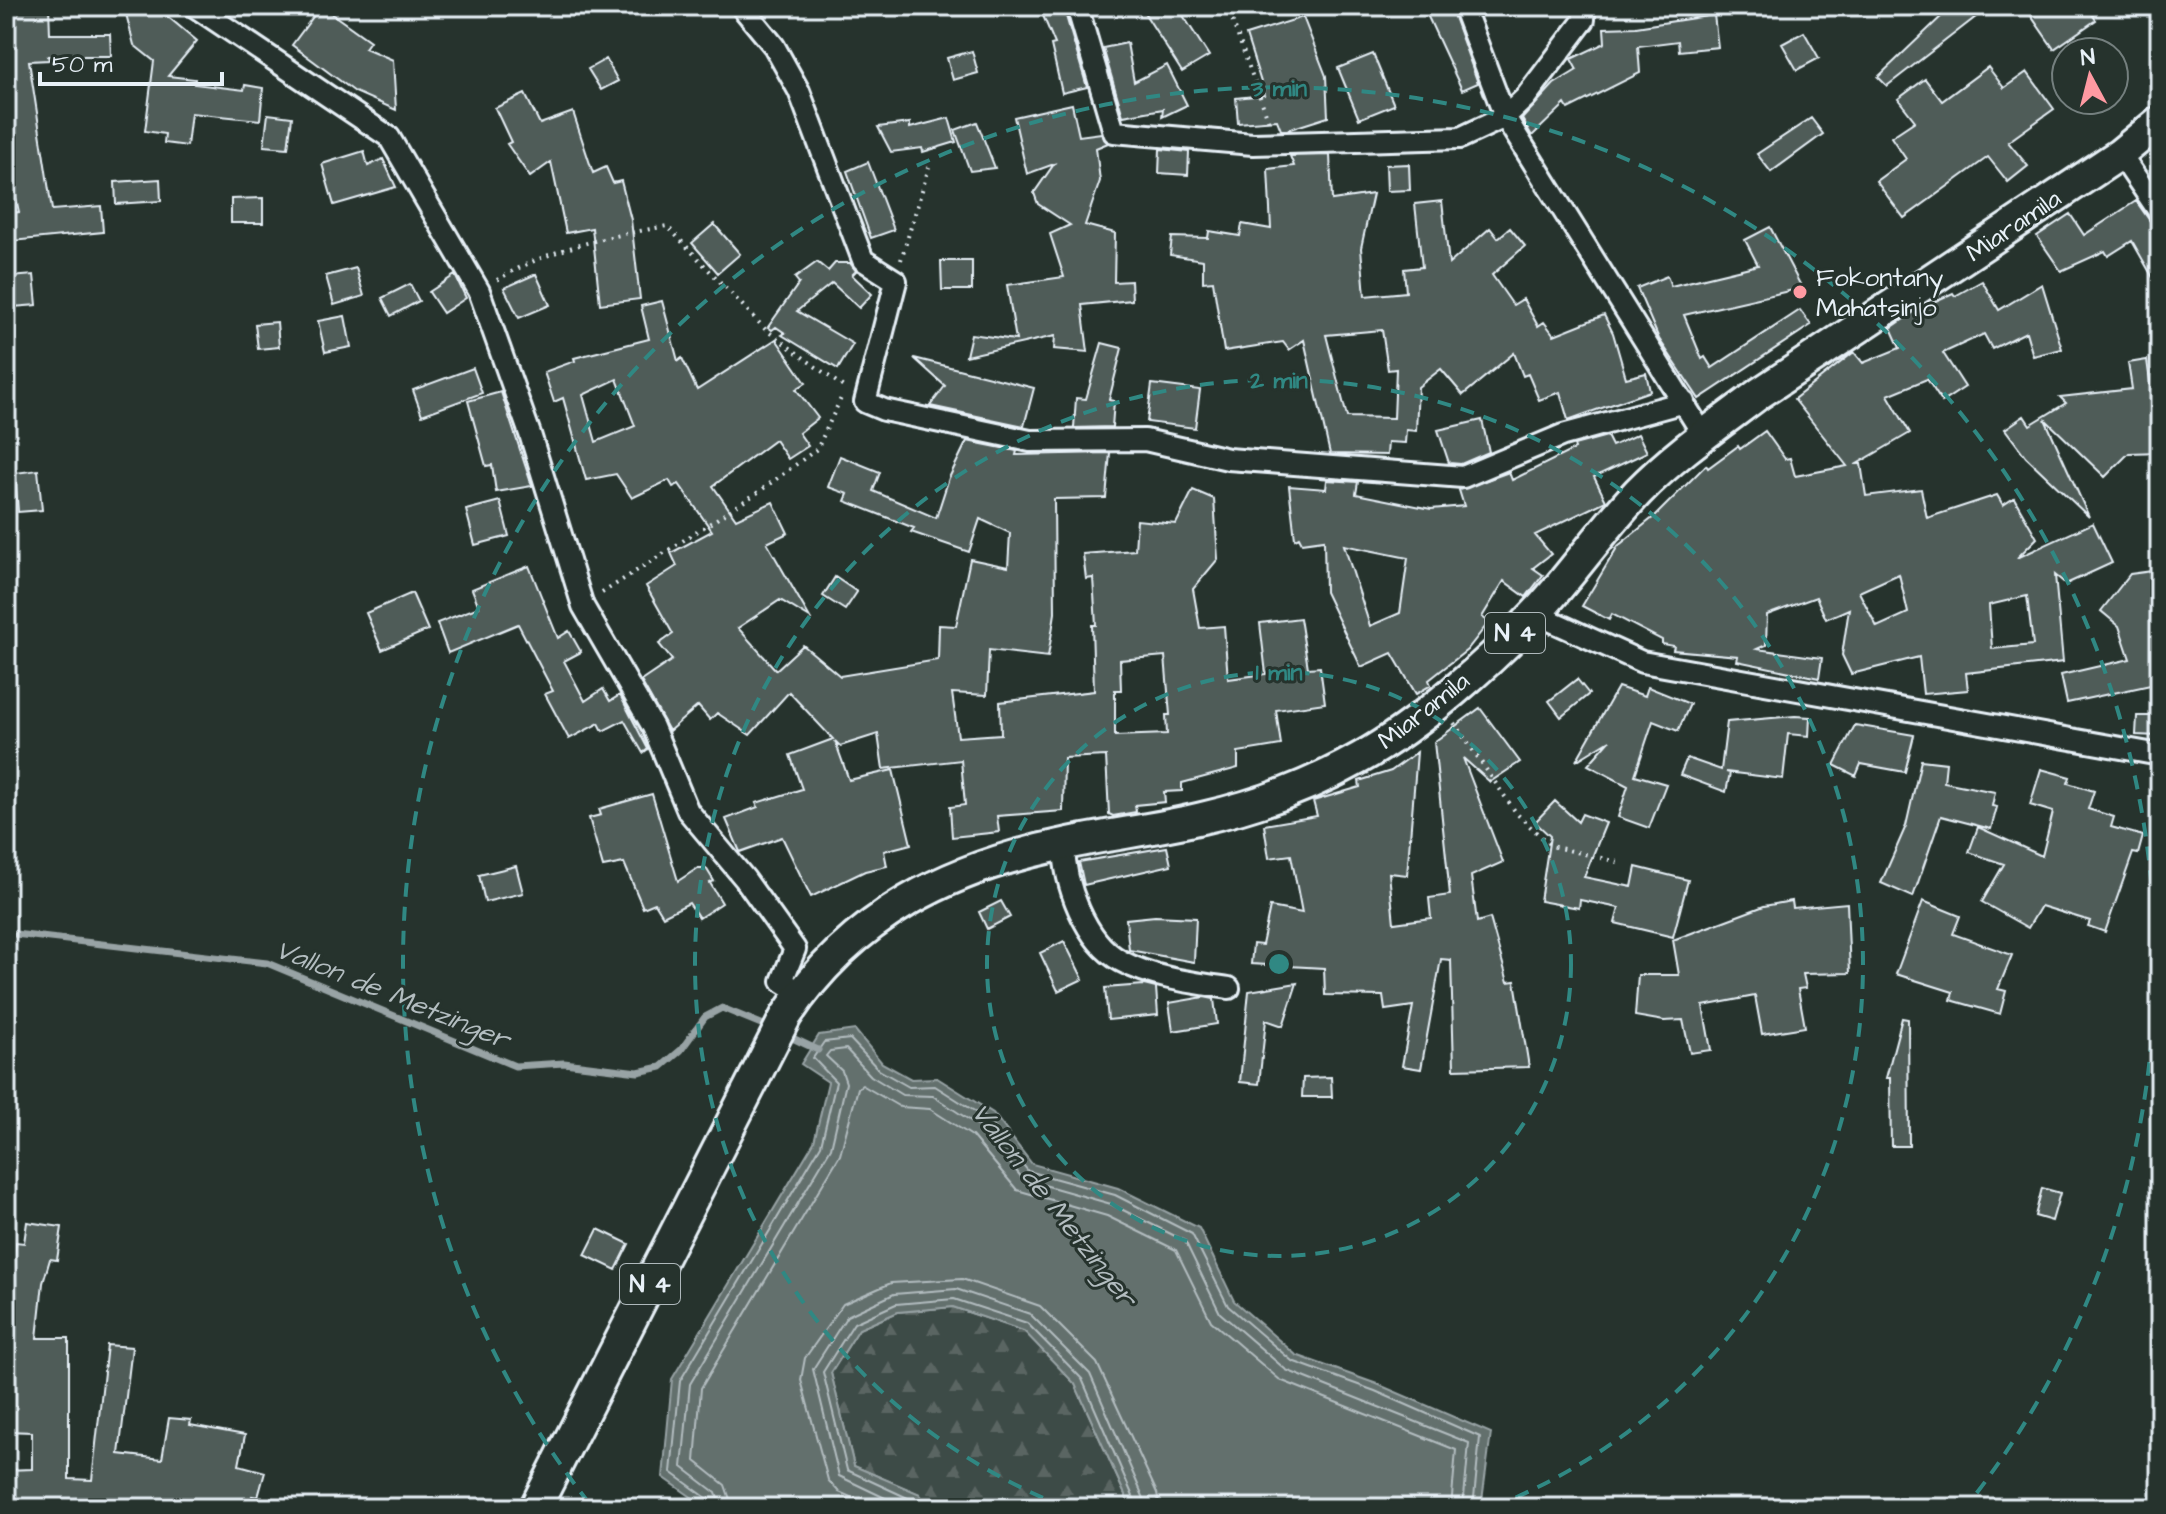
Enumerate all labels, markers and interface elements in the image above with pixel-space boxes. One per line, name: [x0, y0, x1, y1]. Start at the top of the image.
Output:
scale bar: [40, 36, 222, 86]
north arrow: [2050, 36, 2130, 116]
text: N: [2079, 41, 2097, 74]
text: 50 m: [52, 48, 113, 82]
text: 3 min: [1250, 72, 1307, 106]
street label: Miaramila: [1959, 181, 2068, 271]
place label: Fokontany Mahatsinjo: [1816, 260, 1943, 326]
marker: Fokontany Mahatsinjo: [1791, 283, 1809, 301]
text: 2 min: [1249, 364, 1308, 398]
road number: N 4: [1485, 613, 1545, 653]
text: 1 min: [1256, 656, 1303, 690]
street label: Miaramila: [1370, 663, 1477, 758]
water label: Vallon de Metzinger: [269, 930, 518, 1061]
centre of rings: [1265, 950, 1293, 978]
water label: Vallon de Metzinger: [961, 1095, 1147, 1318]
road number: N 4: [620, 1264, 680, 1304]

